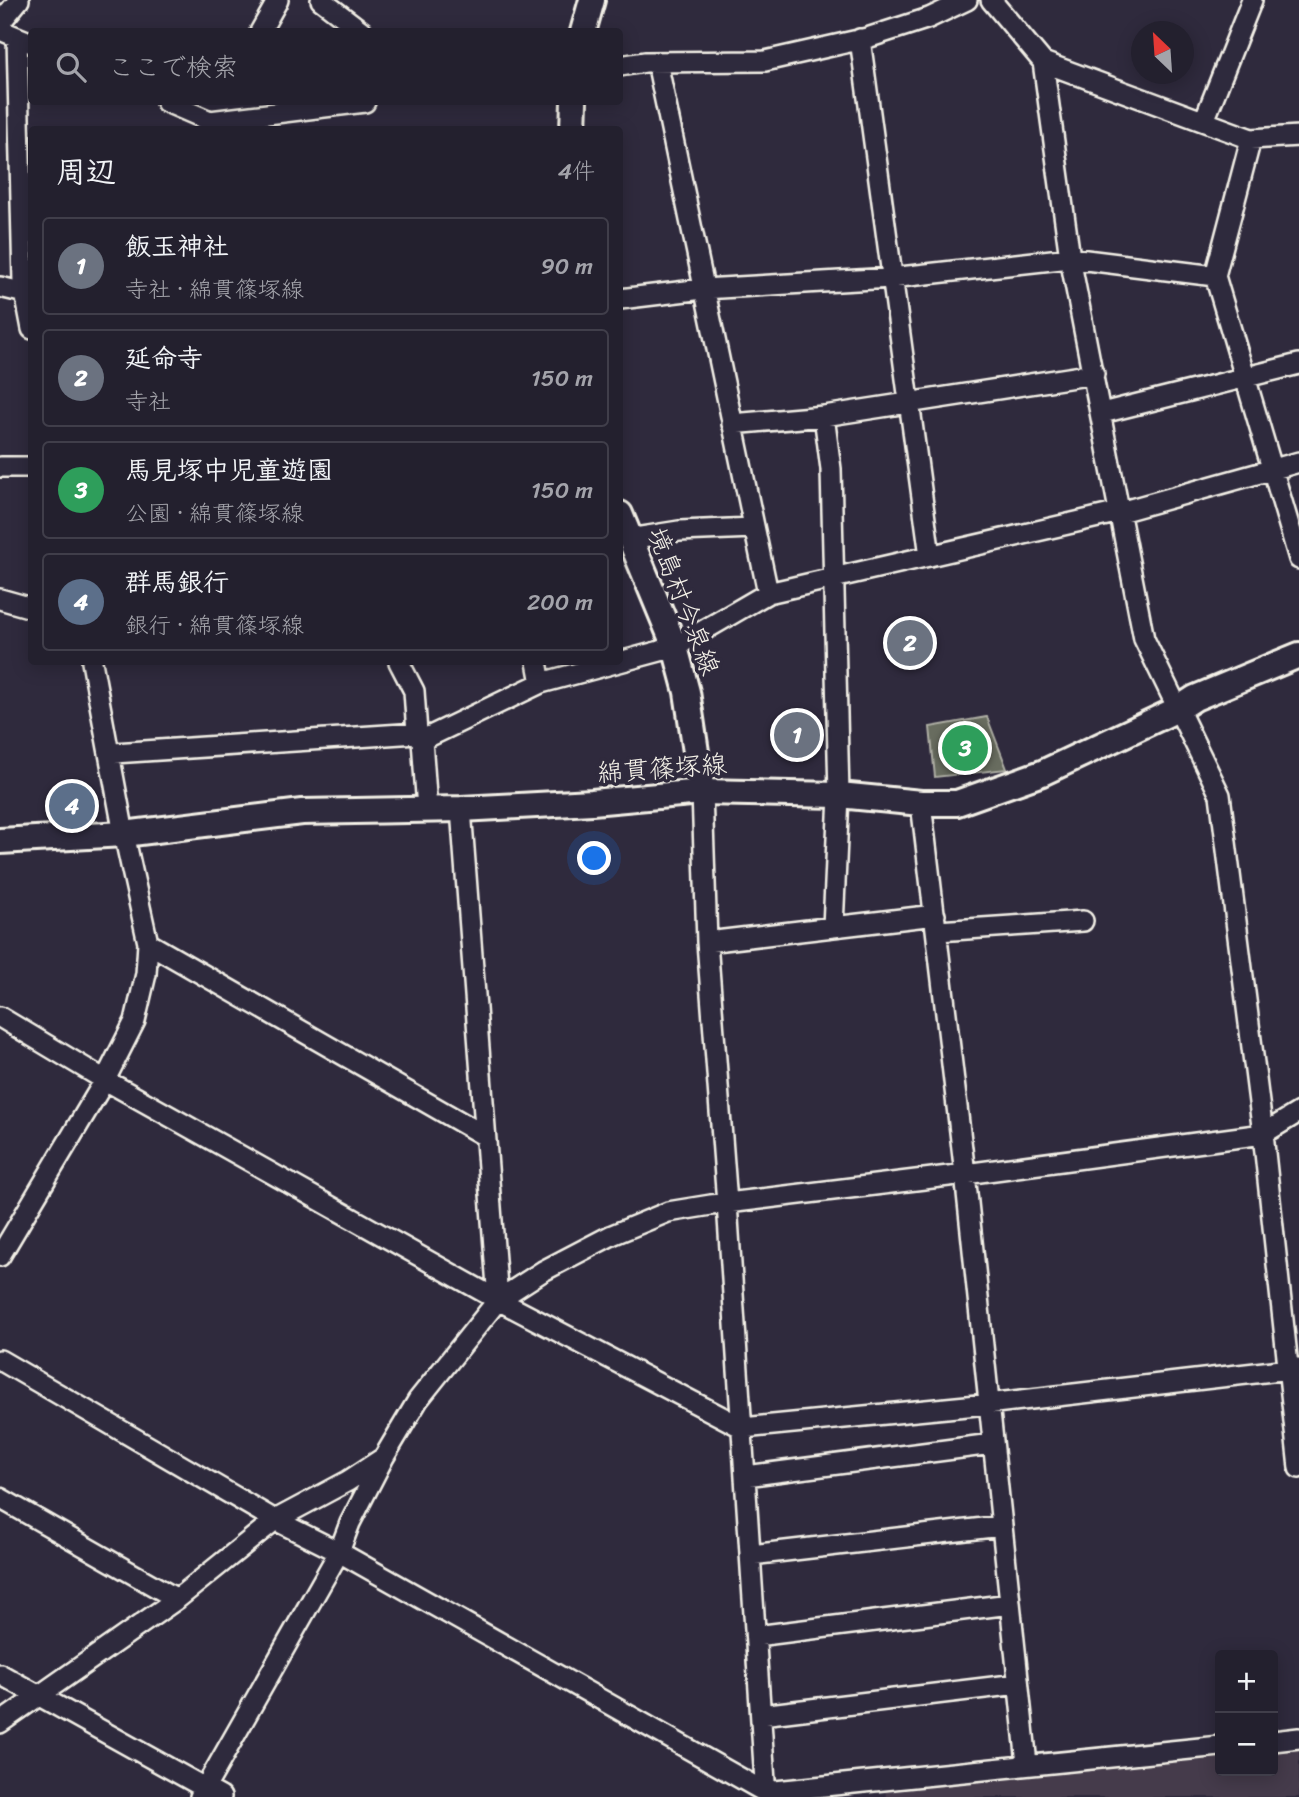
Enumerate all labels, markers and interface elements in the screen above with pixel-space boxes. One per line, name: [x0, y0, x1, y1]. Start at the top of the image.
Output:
north arrow: [1131, 21, 1194, 84]
search box: [28, 28, 623, 105]
text: ここで検索: [108, 44, 238, 90]
icon: search: [52, 48, 90, 86]
text: 周辺: [56, 145, 116, 199]
text: 4件: [558, 151, 595, 192]
text: 飯玉神社: [125, 223, 229, 269]
text: 1: [76, 246, 86, 287]
text: 90 m: [541, 246, 593, 287]
text: 寺社 · 綿貫篠塚線: [125, 269, 304, 310]
text: 延命寺: [125, 335, 203, 381]
text: 2: [74, 358, 88, 399]
text: 150 m: [531, 358, 593, 399]
text: 寺社: [125, 381, 171, 422]
text: 馬見塚中児童遊園: [125, 447, 333, 493]
text: 3: [75, 470, 87, 511]
text: 150 m: [531, 470, 593, 511]
text: 公園 · 綿貫篠塚線: [125, 493, 304, 534]
street label: 境島村今泉線: [635, 520, 733, 682]
text: 群馬銀行: [125, 559, 229, 605]
text: 4: [74, 582, 88, 623]
text: 200 m: [527, 582, 593, 623]
text: 銀行 · 綿貫篠塚線: [125, 605, 304, 646]
pin: 2: [887, 617, 933, 669]
pin: 1: [774, 709, 820, 761]
pin: 3: [942, 722, 988, 774]
street label: 綿貫篠塚線: [596, 741, 728, 795]
pin: 4: [49, 780, 95, 832]
your location: [577, 841, 611, 875]
map controls: [1215, 1650, 1278, 1776]
button: +: [1215, 1650, 1278, 1713]
button: −: [1215, 1713, 1278, 1776]

